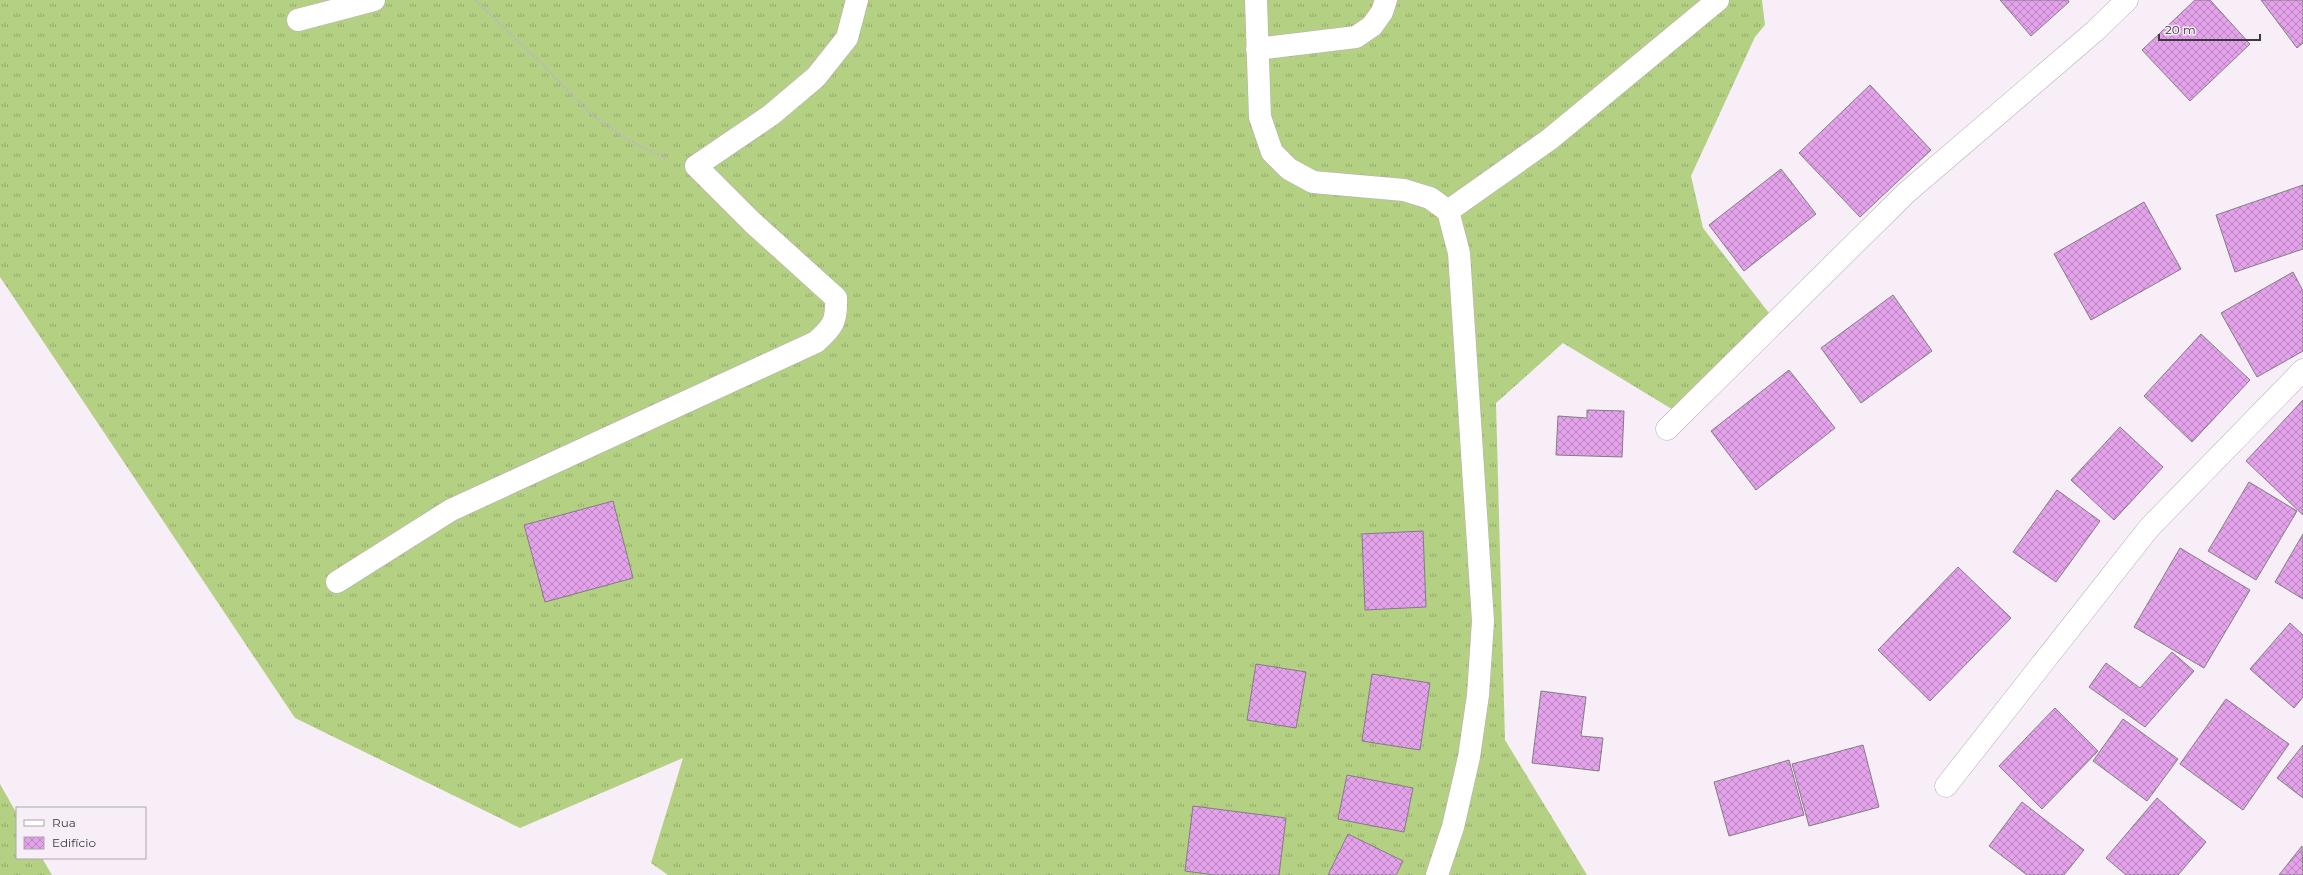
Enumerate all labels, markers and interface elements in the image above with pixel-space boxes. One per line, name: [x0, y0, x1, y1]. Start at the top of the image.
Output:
scale bar: [2159, 16, 2260, 42]
text: 20 m: [2165, 22, 2196, 37]
legend: [16, 807, 146, 859]
text: Rua: [52, 815, 76, 830]
text: Edifício: [52, 835, 96, 850]

